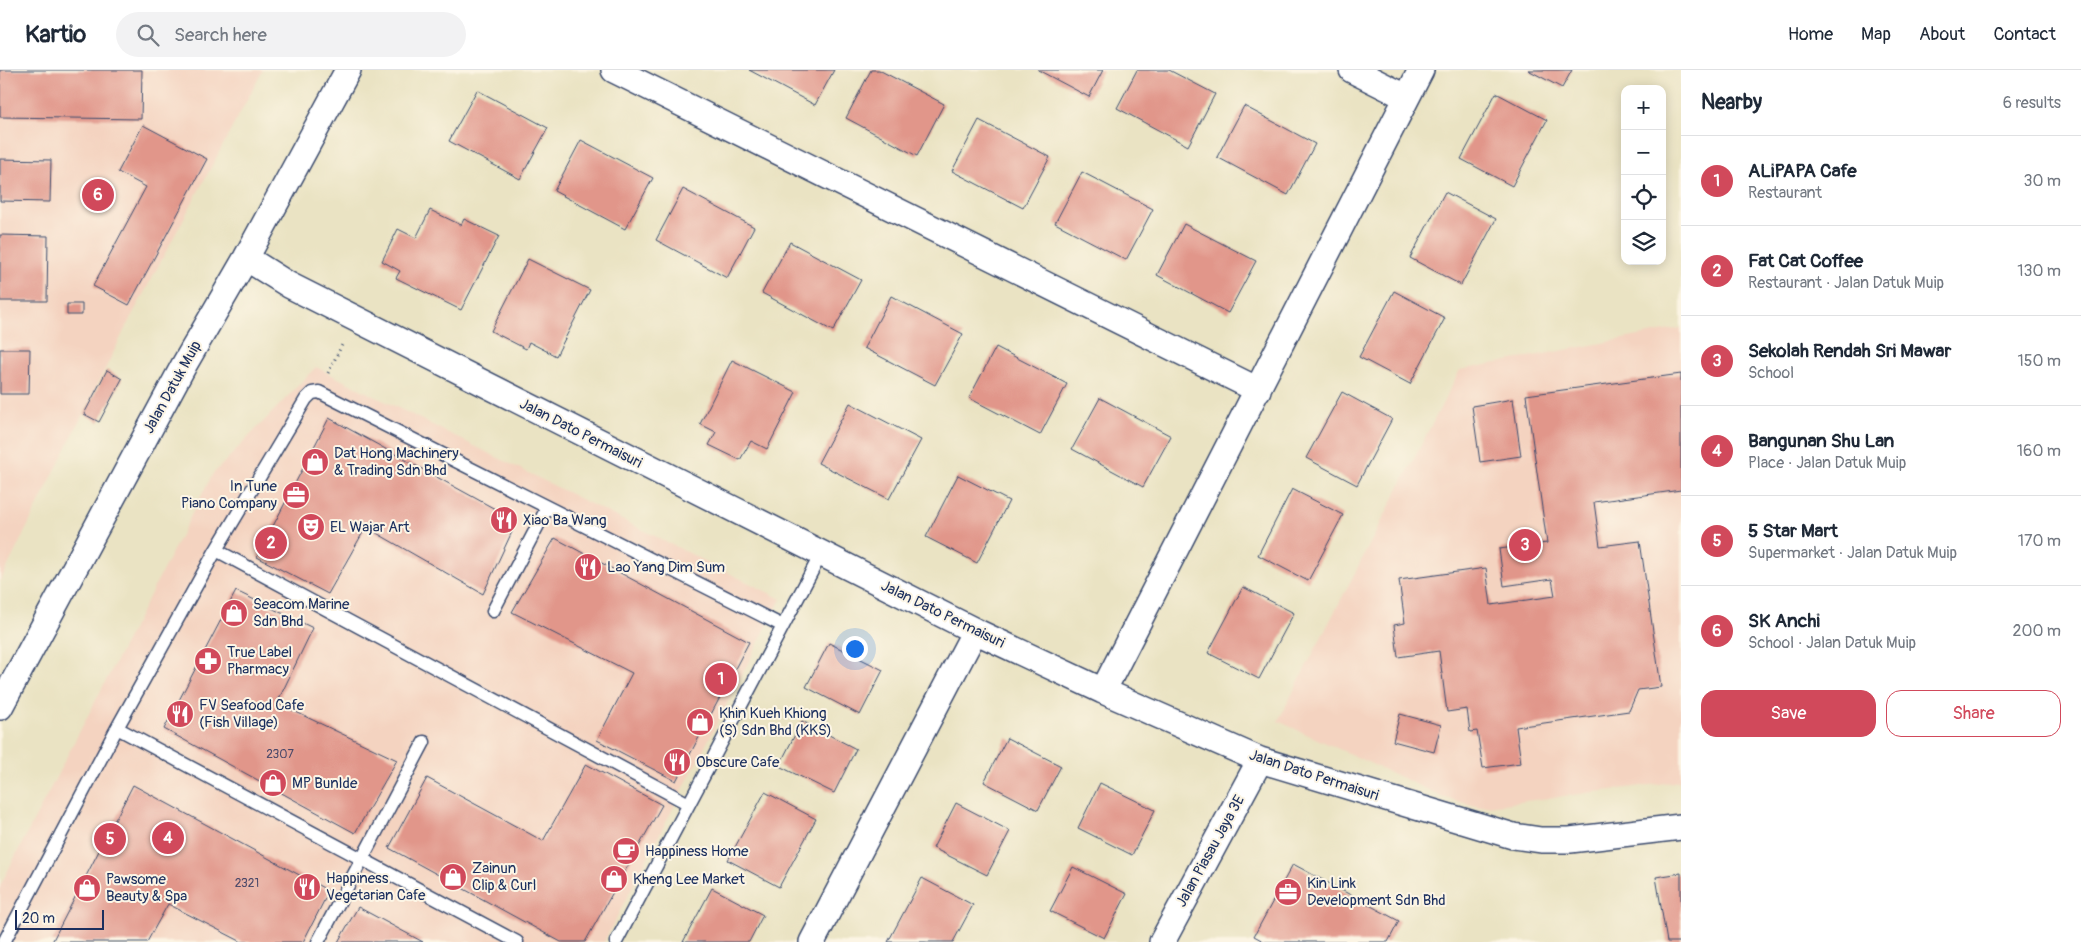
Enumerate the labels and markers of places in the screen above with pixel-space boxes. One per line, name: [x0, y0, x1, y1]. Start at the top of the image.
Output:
pin: 6: [82, 176, 114, 214]
place label: Dat Hong Machinery & Trading Sdn Bhd: [334, 444, 459, 480]
shop icon: Dat Hong Machinery & Trading Sdn Bhd: [300, 447, 330, 477]
place label: In Tune Piano Company: [181, 477, 278, 513]
office icon: In Tune Piano Company: [281, 480, 311, 510]
restaurant icon: Xiao Ba Wang: [489, 505, 519, 535]
place label: Xiao Ba Wang: [523, 511, 607, 530]
theatre icon: EL Wajar Art: [296, 512, 326, 542]
place label: EL Wajar Art: [330, 518, 410, 537]
pin: 2: [255, 524, 287, 562]
pin: 3: [1509, 526, 1541, 564]
restaurant icon: Lao Yang Dim Sum: [573, 552, 603, 582]
place label: Lao Yang Dim Sum: [607, 558, 725, 577]
place label: Seacom Marine Sdn Bhd: [253, 595, 350, 631]
shop icon: Seacom Marine Sdn Bhd: [219, 598, 249, 628]
place label: True Label Pharmacy: [227, 643, 292, 679]
pharmacy icon: True Label Pharmacy: [193, 646, 223, 676]
pin: 1: [705, 660, 737, 698]
place label: FV Seafood Cafe (Fish Village): [199, 696, 305, 732]
restaurant icon: FV Seafood Cafe (Fish Village): [165, 699, 195, 729]
place label: Khin Kueh Khiong (S) Sdn Bhd (KKS): [719, 704, 832, 740]
shop icon: Khin Kueh Khiong (S) Sdn Bhd (KKS): [685, 707, 715, 737]
restaurant icon: Obscure Cafe: [662, 747, 692, 777]
place label: Obscure Cafe: [696, 753, 780, 772]
shop icon: MP Bunlde: [258, 768, 288, 798]
place label: MP Bunlde: [292, 774, 358, 793]
pin: 4: [152, 819, 184, 857]
pin: 5: [94, 820, 126, 858]
cafe icon: Happiness Home: [611, 836, 641, 866]
place label: Happiness Home: [645, 842, 749, 861]
place label: Zainun Clip & Curl: [472, 859, 536, 895]
shop icon: Zainun Clip & Curl: [438, 862, 468, 892]
shop icon: Kheng Lee Market: [599, 864, 629, 894]
place label: Happiness Vegetarian Cafe: [326, 869, 426, 905]
place label: Pawsome Beauty & Spa: [106, 870, 187, 906]
place label: Kheng Lee Market: [633, 870, 746, 889]
restaurant icon: Happiness Vegetarian Cafe: [292, 872, 322, 902]
shop icon: Pawsome Beauty & Spa: [72, 873, 102, 903]
place label: Kin Link Development Sdn Bhd: [1307, 874, 1446, 910]
office icon: Kin Link Development Sdn Bhd: [1273, 877, 1303, 907]

